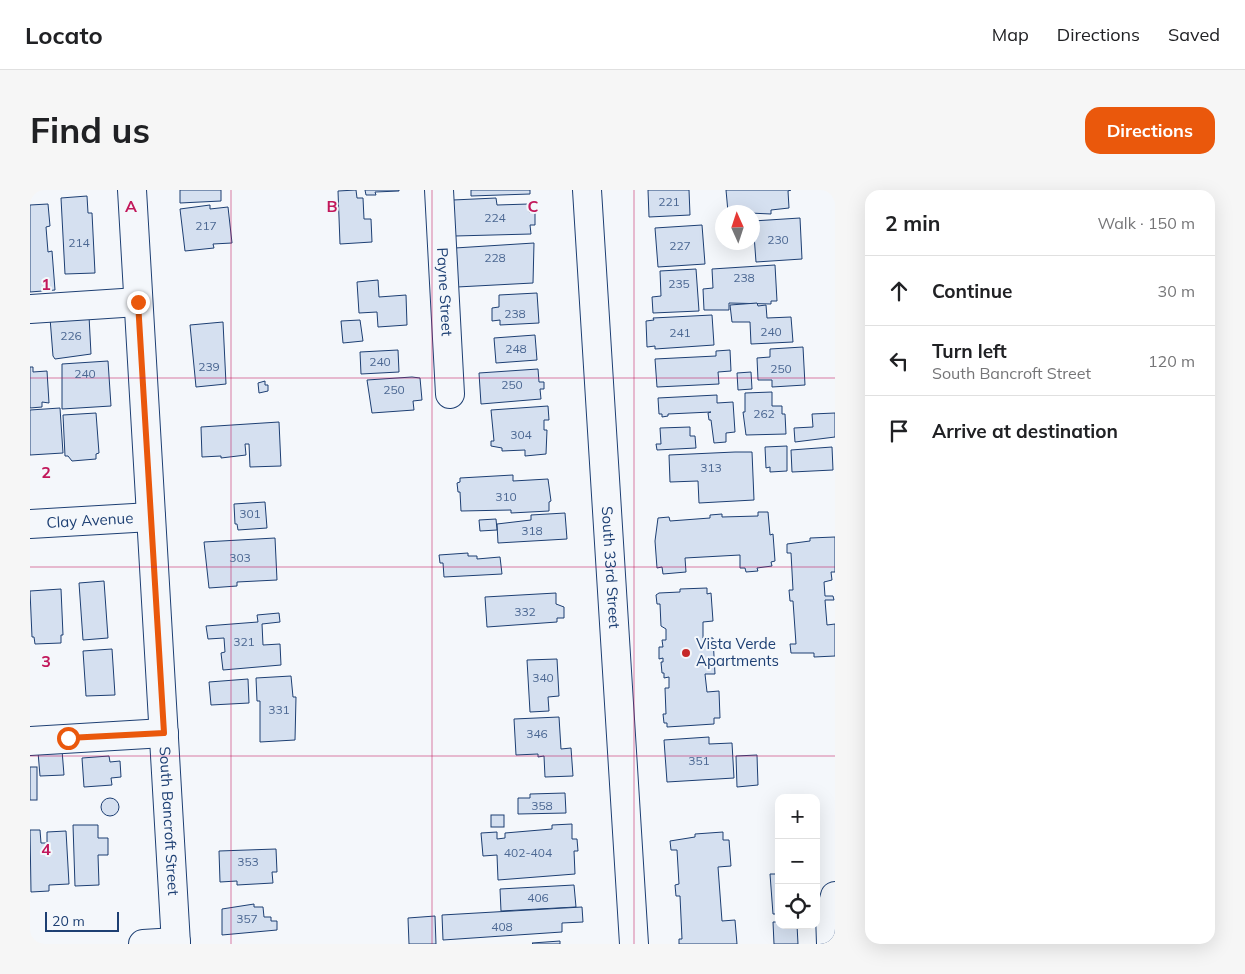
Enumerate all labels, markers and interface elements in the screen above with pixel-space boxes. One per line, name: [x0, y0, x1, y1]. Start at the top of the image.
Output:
text: Locato: [25, 20, 103, 50]
text: Map: [992, 23, 1029, 46]
text: Directions: [1057, 23, 1140, 46]
text: Saved: [1168, 23, 1220, 46]
button: Directions: [1085, 107, 1215, 154]
text: Find us: [30, 108, 150, 152]
house number: 221: [658, 194, 680, 209]
text: A: [125, 196, 137, 216]
text: B: [326, 196, 338, 216]
text: C: [528, 196, 539, 216]
north arrow: [715, 205, 760, 250]
house number: 224: [484, 210, 506, 225]
text: 2 min: [885, 210, 940, 236]
text: Walk · 150 m: [1097, 213, 1195, 233]
house number: 217: [195, 218, 217, 233]
house number: 230: [767, 232, 789, 247]
house number: 214: [68, 235, 90, 250]
house number: 227: [669, 238, 691, 253]
street label: Payne Street: [433, 247, 457, 337]
house number: 228: [484, 250, 506, 265]
house number: 238: [733, 270, 755, 285]
text: 1: [41, 274, 51, 294]
house number: 235: [668, 276, 690, 291]
icon: ahead: [885, 277, 913, 305]
text: Continue: [932, 279, 1012, 303]
text: 30 m: [1158, 281, 1195, 301]
route end: [127, 291, 150, 314]
house number: 238: [504, 306, 526, 321]
house number: 240: [760, 324, 782, 339]
house number: 241: [669, 325, 691, 340]
house number: 226: [60, 328, 82, 343]
text: Turn left: [932, 339, 1007, 363]
house number: 248: [505, 341, 527, 356]
icon: left: [885, 347, 913, 375]
text: 120 m: [1148, 351, 1195, 371]
house number: 240: [369, 354, 391, 369]
house number: 239: [198, 359, 220, 374]
house number: 250: [770, 361, 792, 376]
text: South Bancroft Street: [932, 363, 1091, 383]
house number: 240: [74, 366, 96, 381]
house number: 250: [501, 377, 523, 392]
house number: 250: [383, 382, 405, 397]
house number: 262: [753, 406, 775, 421]
icon: arrive: [885, 417, 913, 445]
text: Arrive at destination: [932, 419, 1118, 443]
house number: 304: [510, 427, 532, 442]
house number: 313: [700, 460, 722, 475]
text: 2: [41, 462, 51, 482]
house number: 310: [495, 489, 517, 504]
house number: 301: [239, 506, 261, 521]
street label: South 33rd Street: [598, 506, 624, 629]
street label: Clay Avenue: [46, 508, 134, 532]
house number: 318: [521, 523, 543, 538]
house number: 303: [229, 550, 251, 565]
house number: 332: [514, 604, 536, 619]
house number: 321: [233, 634, 255, 649]
place label: Vista Verde Apartments: [696, 634, 779, 670]
marker: Vista Verde Apartments: [680, 647, 692, 659]
text: 3: [41, 651, 51, 671]
house number: 340: [532, 670, 554, 685]
house number: 331: [268, 702, 290, 717]
house number: 346: [526, 726, 548, 741]
route start: [57, 727, 80, 750]
street label: South Bancroft Street: [155, 746, 183, 896]
house number: 351: [688, 753, 710, 768]
map controls: [775, 794, 820, 929]
button: +: [775, 794, 820, 839]
house number: 358: [531, 798, 553, 813]
text: 4: [41, 839, 51, 859]
button: −: [775, 839, 820, 884]
house number: 402-404: [504, 845, 552, 860]
house number: 353: [237, 854, 259, 869]
button: locate: [775, 884, 820, 929]
house number: 406: [527, 890, 549, 905]
scale bar: [45, 909, 119, 932]
house number: 357: [236, 911, 258, 926]
text: 20 m: [52, 912, 85, 930]
house number: 408: [491, 919, 513, 934]

